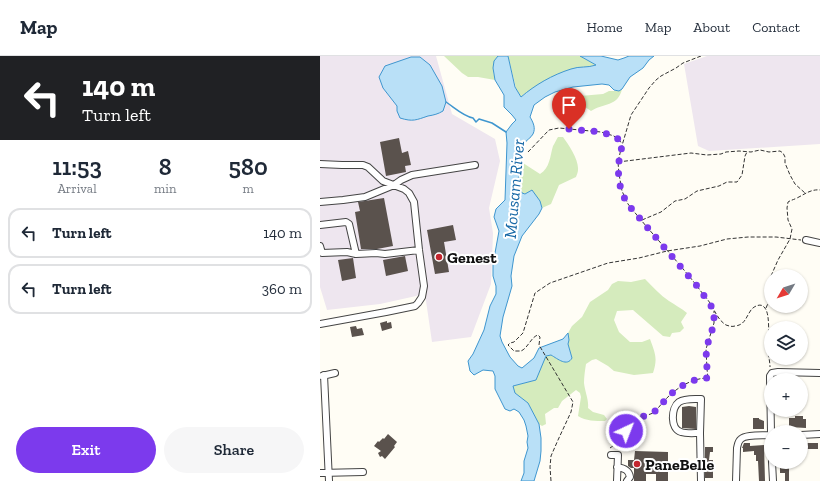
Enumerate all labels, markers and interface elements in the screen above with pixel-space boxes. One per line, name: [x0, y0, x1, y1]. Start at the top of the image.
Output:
text: Map: [20, 16, 57, 39]
text: Home: [587, 19, 623, 36]
text: Map: [645, 19, 671, 36]
text: About: [693, 19, 730, 36]
text: Contact: [752, 19, 800, 36]
text: 140 m: [82, 70, 155, 103]
icon: left: [16, 72, 68, 124]
pin: [552, 88, 586, 129]
icon: arrive: [558, 94, 580, 116]
text: Turn left: [82, 104, 151, 126]
water label: Mousam River: [500, 138, 528, 239]
text: 11:53: [52, 152, 102, 181]
text: 8: [159, 152, 172, 181]
text: 580: [229, 152, 268, 181]
text: Arrival: [57, 181, 97, 196]
text: min: [154, 181, 176, 196]
text: m: [243, 181, 254, 196]
icon: left: [18, 222, 40, 244]
text: Turn left: [52, 224, 112, 242]
text: 140 m: [263, 224, 302, 242]
place label: Genest: [447, 248, 497, 267]
marker: Genest: [434, 252, 444, 262]
north arrow: [764, 269, 808, 313]
map controls: [764, 269, 808, 469]
icon: left: [18, 278, 40, 300]
text: Turn left: [52, 280, 112, 298]
text: 360 m: [262, 280, 302, 298]
button: layers: [764, 321, 808, 365]
button: +: [764, 373, 808, 417]
position arrow: [605, 410, 647, 452]
button: −: [764, 425, 808, 469]
button: Exit: [16, 427, 156, 473]
button: Share: [164, 427, 304, 473]
place label: PaneBelle: [645, 455, 714, 474]
marker: PaneBelle: [632, 459, 642, 469]

